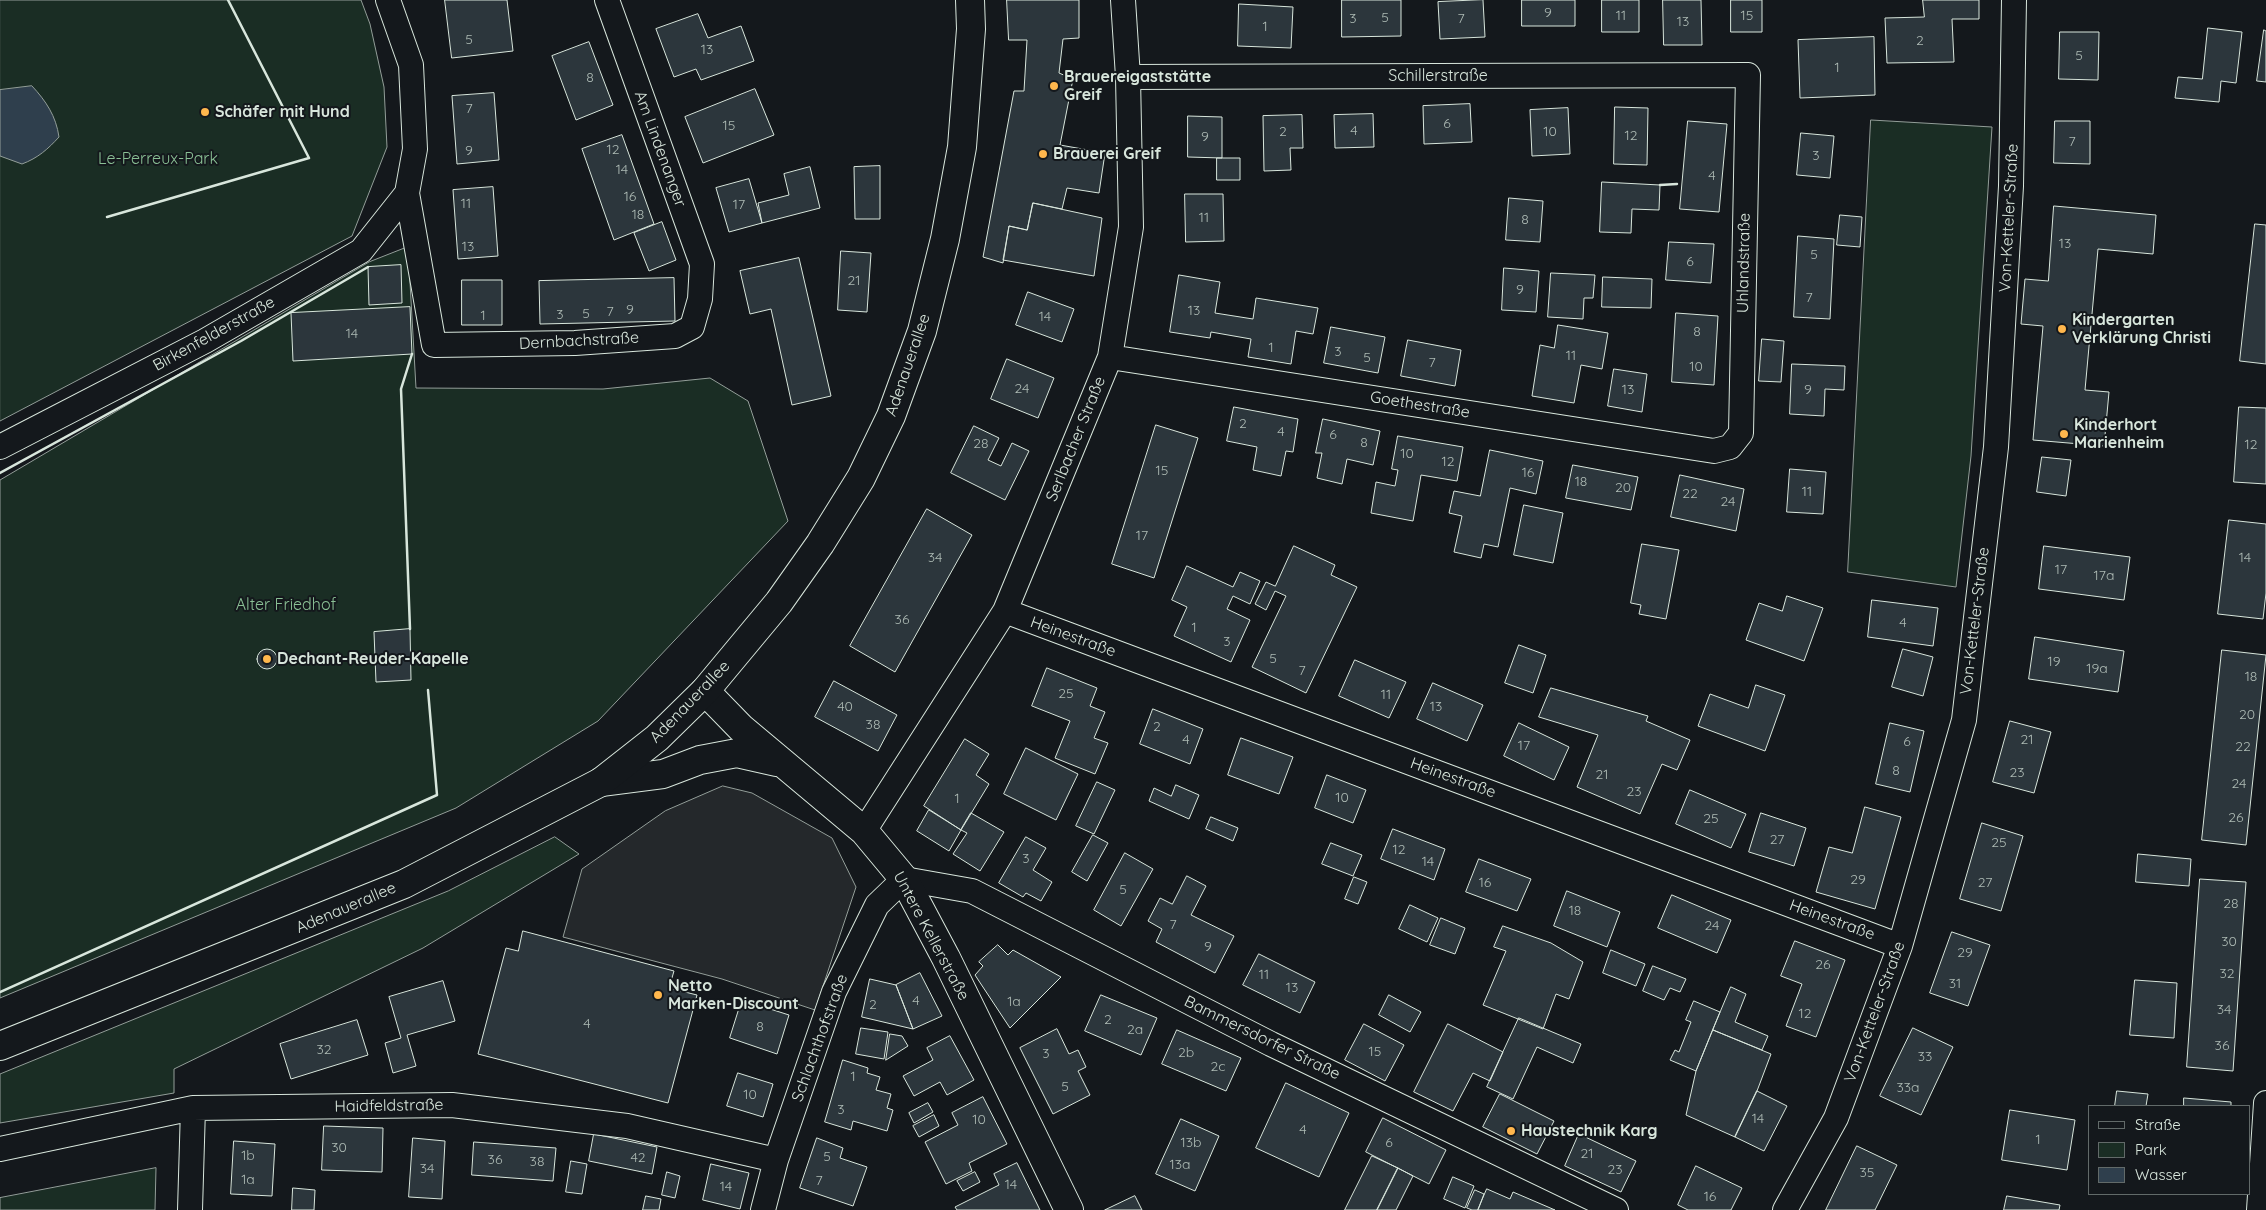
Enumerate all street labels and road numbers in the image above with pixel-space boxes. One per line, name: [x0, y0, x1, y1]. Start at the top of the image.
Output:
street label: Schillerstraße: [1388, 66, 1488, 86]
street label: Am Lindenanger: [630, 88, 690, 210]
street label: Von-Ketteler-Straße: [1996, 143, 2022, 293]
street label: Uhlandstraße: [1734, 213, 1754, 313]
street label: Birkenfelderstraße: [150, 293, 278, 375]
street label: Adenauerallee: [882, 311, 934, 419]
street label: Dernbachstraße: [518, 328, 640, 354]
street label: Serlbacher Straße: [1042, 374, 1110, 504]
street label: Goethestraße: [1369, 388, 1471, 422]
street label: Von-Ketteler-Straße: [1956, 546, 1994, 696]
street label: Heinestraße: [1028, 613, 1118, 661]
street label: Adenauerallee: [646, 657, 734, 747]
street label: Heinestraße: [1408, 754, 1498, 802]
street label: Untere Kellerstraße: [889, 868, 973, 1004]
street label: Adenauerallee: [293, 878, 399, 938]
street label: Heinestraße: [1787, 896, 1877, 944]
street label: Von-Ketteler-Straße: [1841, 939, 1909, 1085]
street label: Schlachthofstraße: [788, 972, 852, 1104]
street label: Bammersdorfer Straße: [1181, 992, 1343, 1084]
street label: Haidfeldstraße: [334, 1095, 444, 1117]

